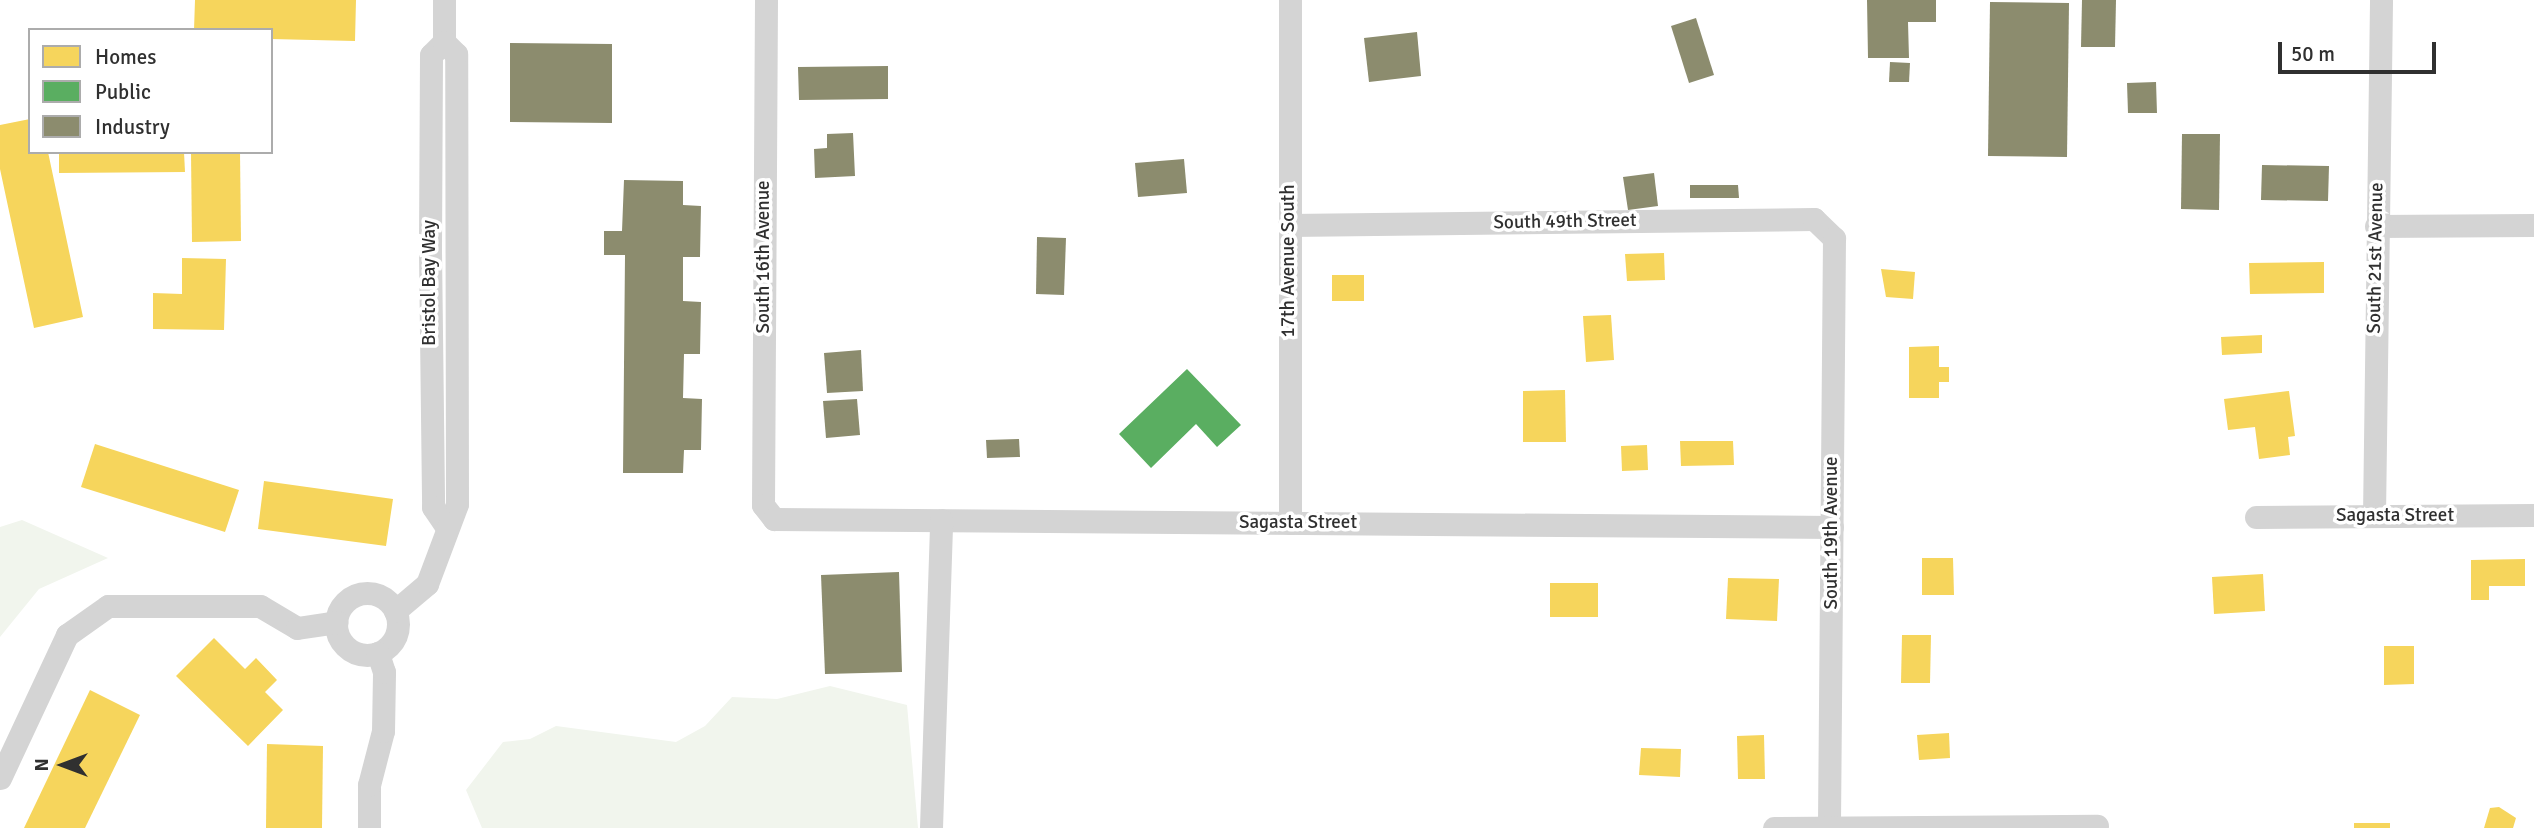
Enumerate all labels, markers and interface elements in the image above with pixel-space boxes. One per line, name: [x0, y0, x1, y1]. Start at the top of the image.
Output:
legend: [28, 28, 273, 154]
scale bar: [2282, 28, 2440, 72]
text: 50 m: [2291, 41, 2335, 67]
text: Homes: [95, 44, 157, 70]
text: Public: [95, 79, 151, 105]
text: Industry: [95, 114, 170, 140]
street label: South 16th Avenue: [753, 180, 775, 334]
street label: South 21st Avenue: [2363, 182, 2389, 334]
street label: 17th Avenue South: [1278, 184, 1300, 338]
street label: South 49th Street: [1493, 209, 1637, 235]
street label: Bristol Bay Way: [419, 220, 441, 346]
street label: South 19th Avenue: [1821, 456, 1843, 610]
street label: Sagasta Street: [2336, 505, 2454, 527]
street label: Sagasta Street: [1239, 512, 1357, 534]
north arrow: [28, 730, 98, 800]
text: N: [30, 758, 54, 772]

